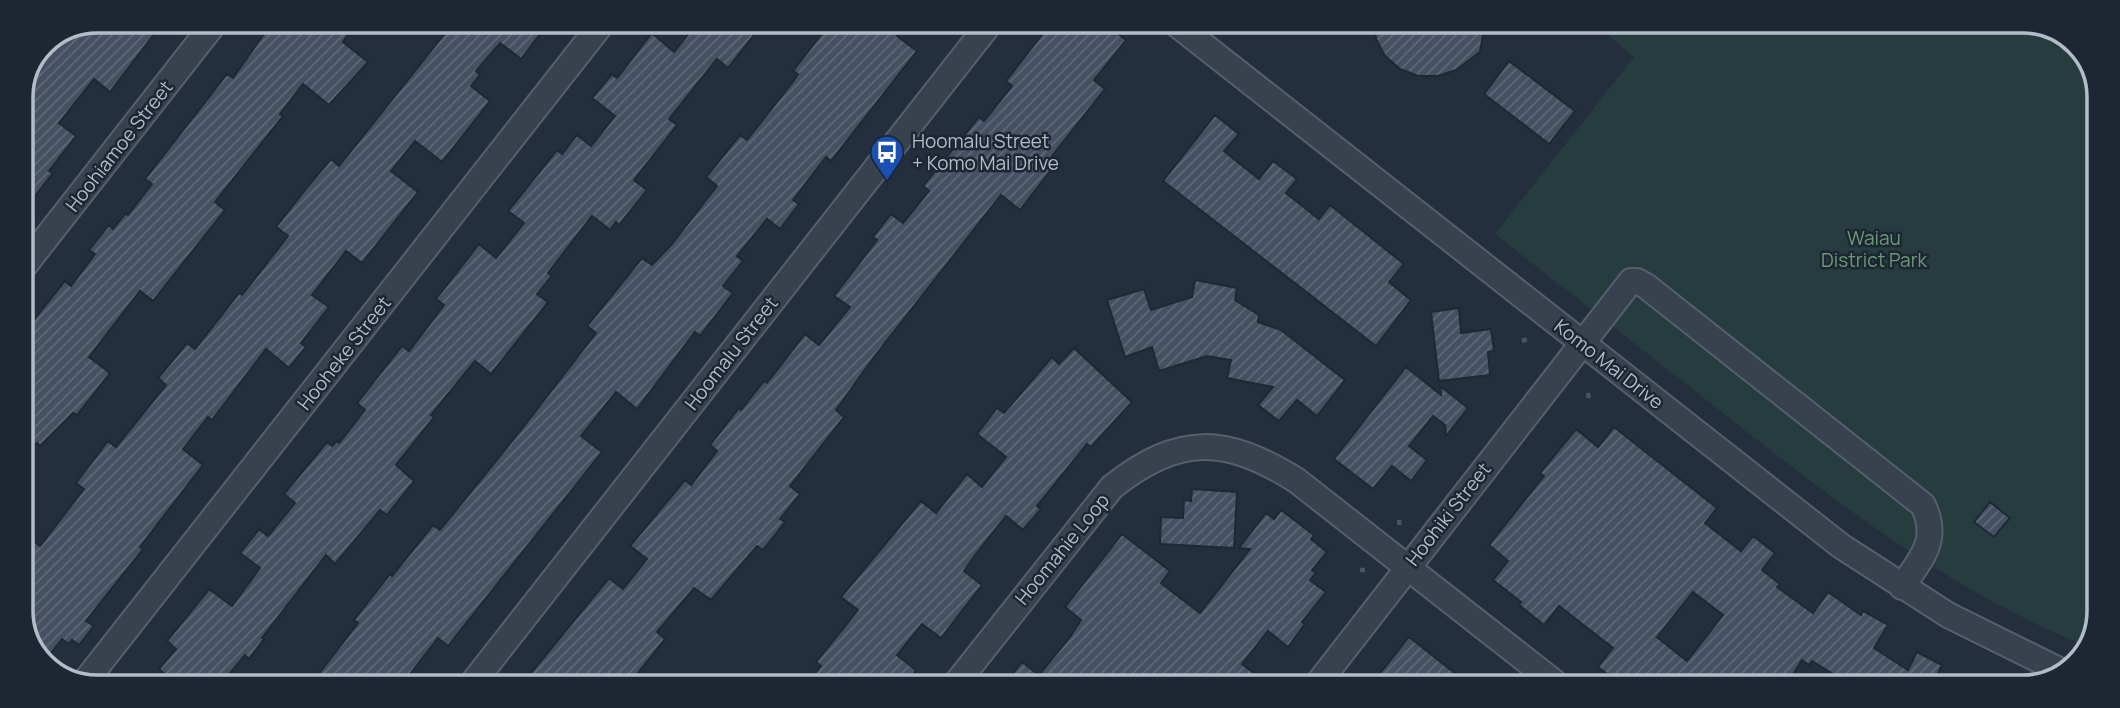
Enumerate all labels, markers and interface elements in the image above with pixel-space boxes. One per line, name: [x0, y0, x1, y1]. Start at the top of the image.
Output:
street label: Hoohiamoe Street: [60, 75, 178, 217]
place label: Hoomalu Street + Komo Mai Drive: [912, 128, 1059, 176]
bus stop icon: Hoomalu Street + Komo Mai Drive: [868, 133, 906, 182]
park label: Waiau District Park: [1821, 225, 1927, 273]
street label: Hooheke Street: [291, 291, 397, 415]
street label: Hoomalu Street: [678, 291, 784, 415]
street label: Komo Mai Drive: [1549, 313, 1669, 415]
street label: Hoohiki Street: [1399, 457, 1497, 571]
street label: Hoomahie Loop: [1009, 488, 1115, 610]

